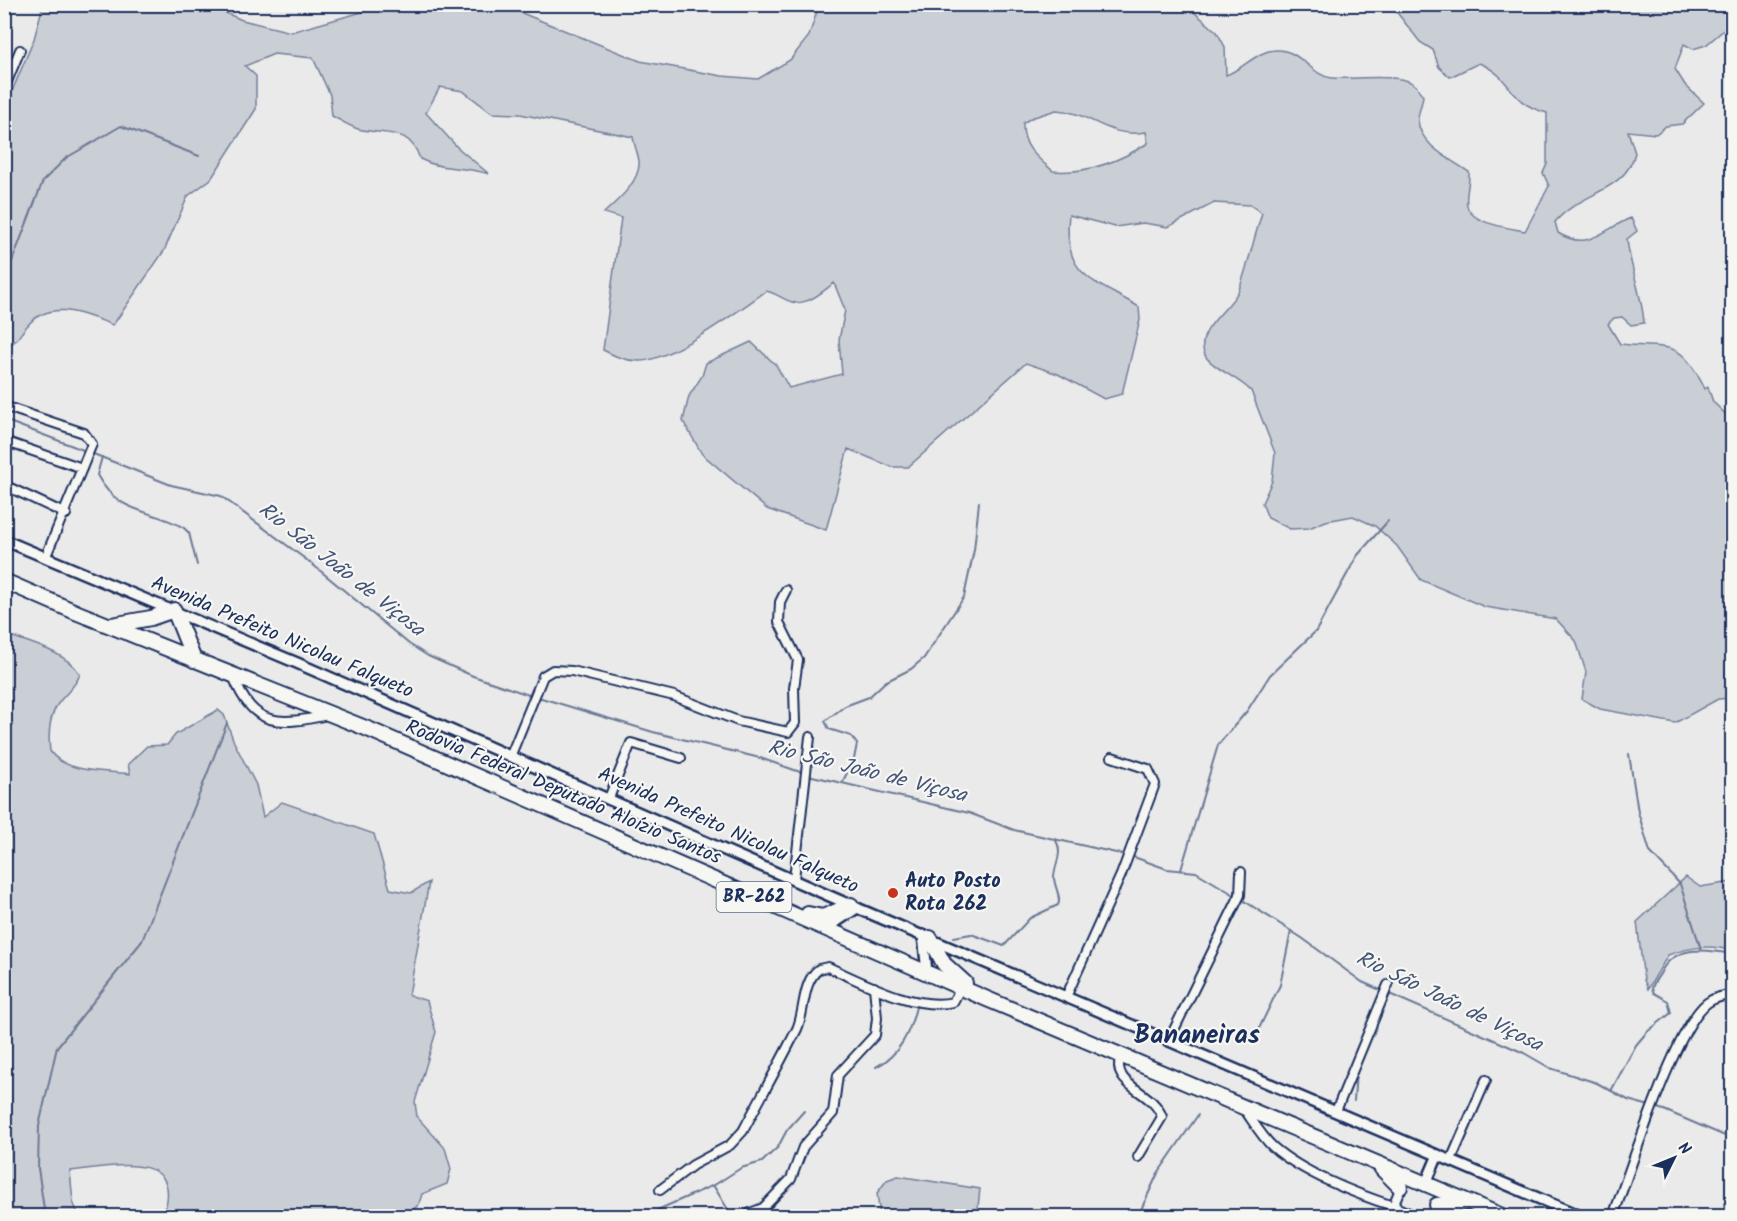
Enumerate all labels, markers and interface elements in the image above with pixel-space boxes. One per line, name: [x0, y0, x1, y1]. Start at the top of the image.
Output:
water label: Rio São João de Viçosa: [251, 494, 432, 646]
street label: Avenida Prefeito Nicolau Falqueto: [146, 568, 418, 708]
street label: Rodovia Federal Deputado Aloízio Santos: [400, 712, 726, 874]
water label: Rio São João de Viçosa: [764, 731, 971, 813]
street label: Avenida Prefeito Nicolau Falqueto: [592, 759, 864, 903]
place label: Auto Posto Rota 262: [905, 866, 1001, 921]
road number: BR-262: [716, 882, 792, 912]
marker: Auto Posto Rota 262: [886, 886, 900, 900]
water label: Rio São João de Viçosa: [1350, 943, 1549, 1062]
district label: Bananeiras: [1134, 1015, 1260, 1057]
north arrow: [1644, 1128, 1704, 1188]
text: N: [1671, 1137, 1696, 1161]

